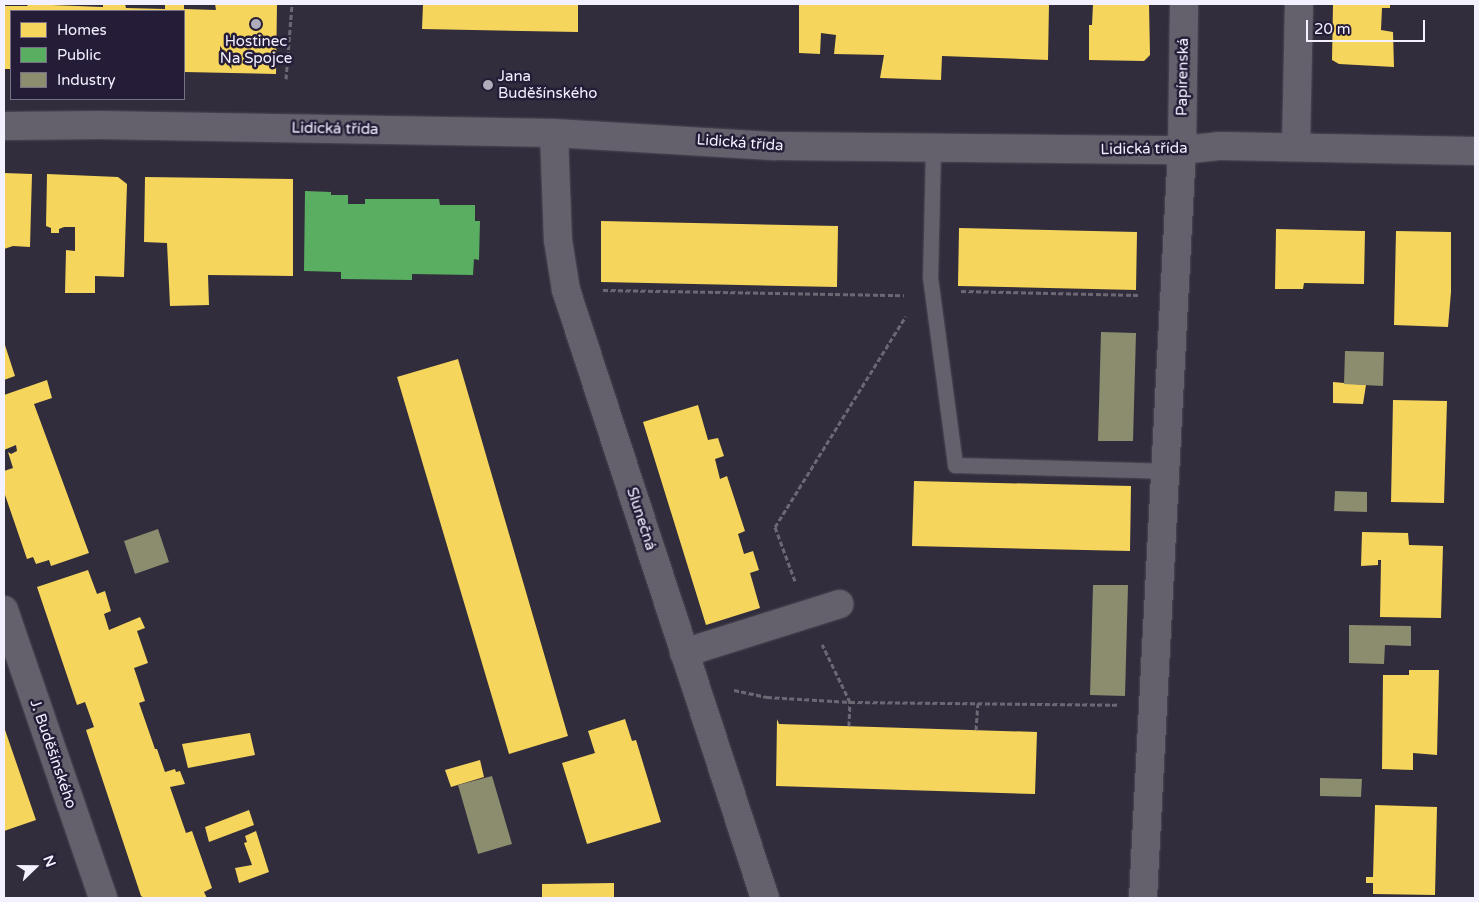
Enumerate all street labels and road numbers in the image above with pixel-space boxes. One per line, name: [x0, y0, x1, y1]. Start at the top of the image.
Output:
street label: Papírenská: [1173, 38, 1193, 116]
street label: Lidická třída: [291, 119, 379, 139]
street label: Lidická třída: [696, 131, 784, 155]
street label: Lidická třída: [1100, 139, 1188, 159]
street label: Slunečná: [622, 485, 660, 553]
street label: J. Buděšínského: [26, 697, 80, 811]

